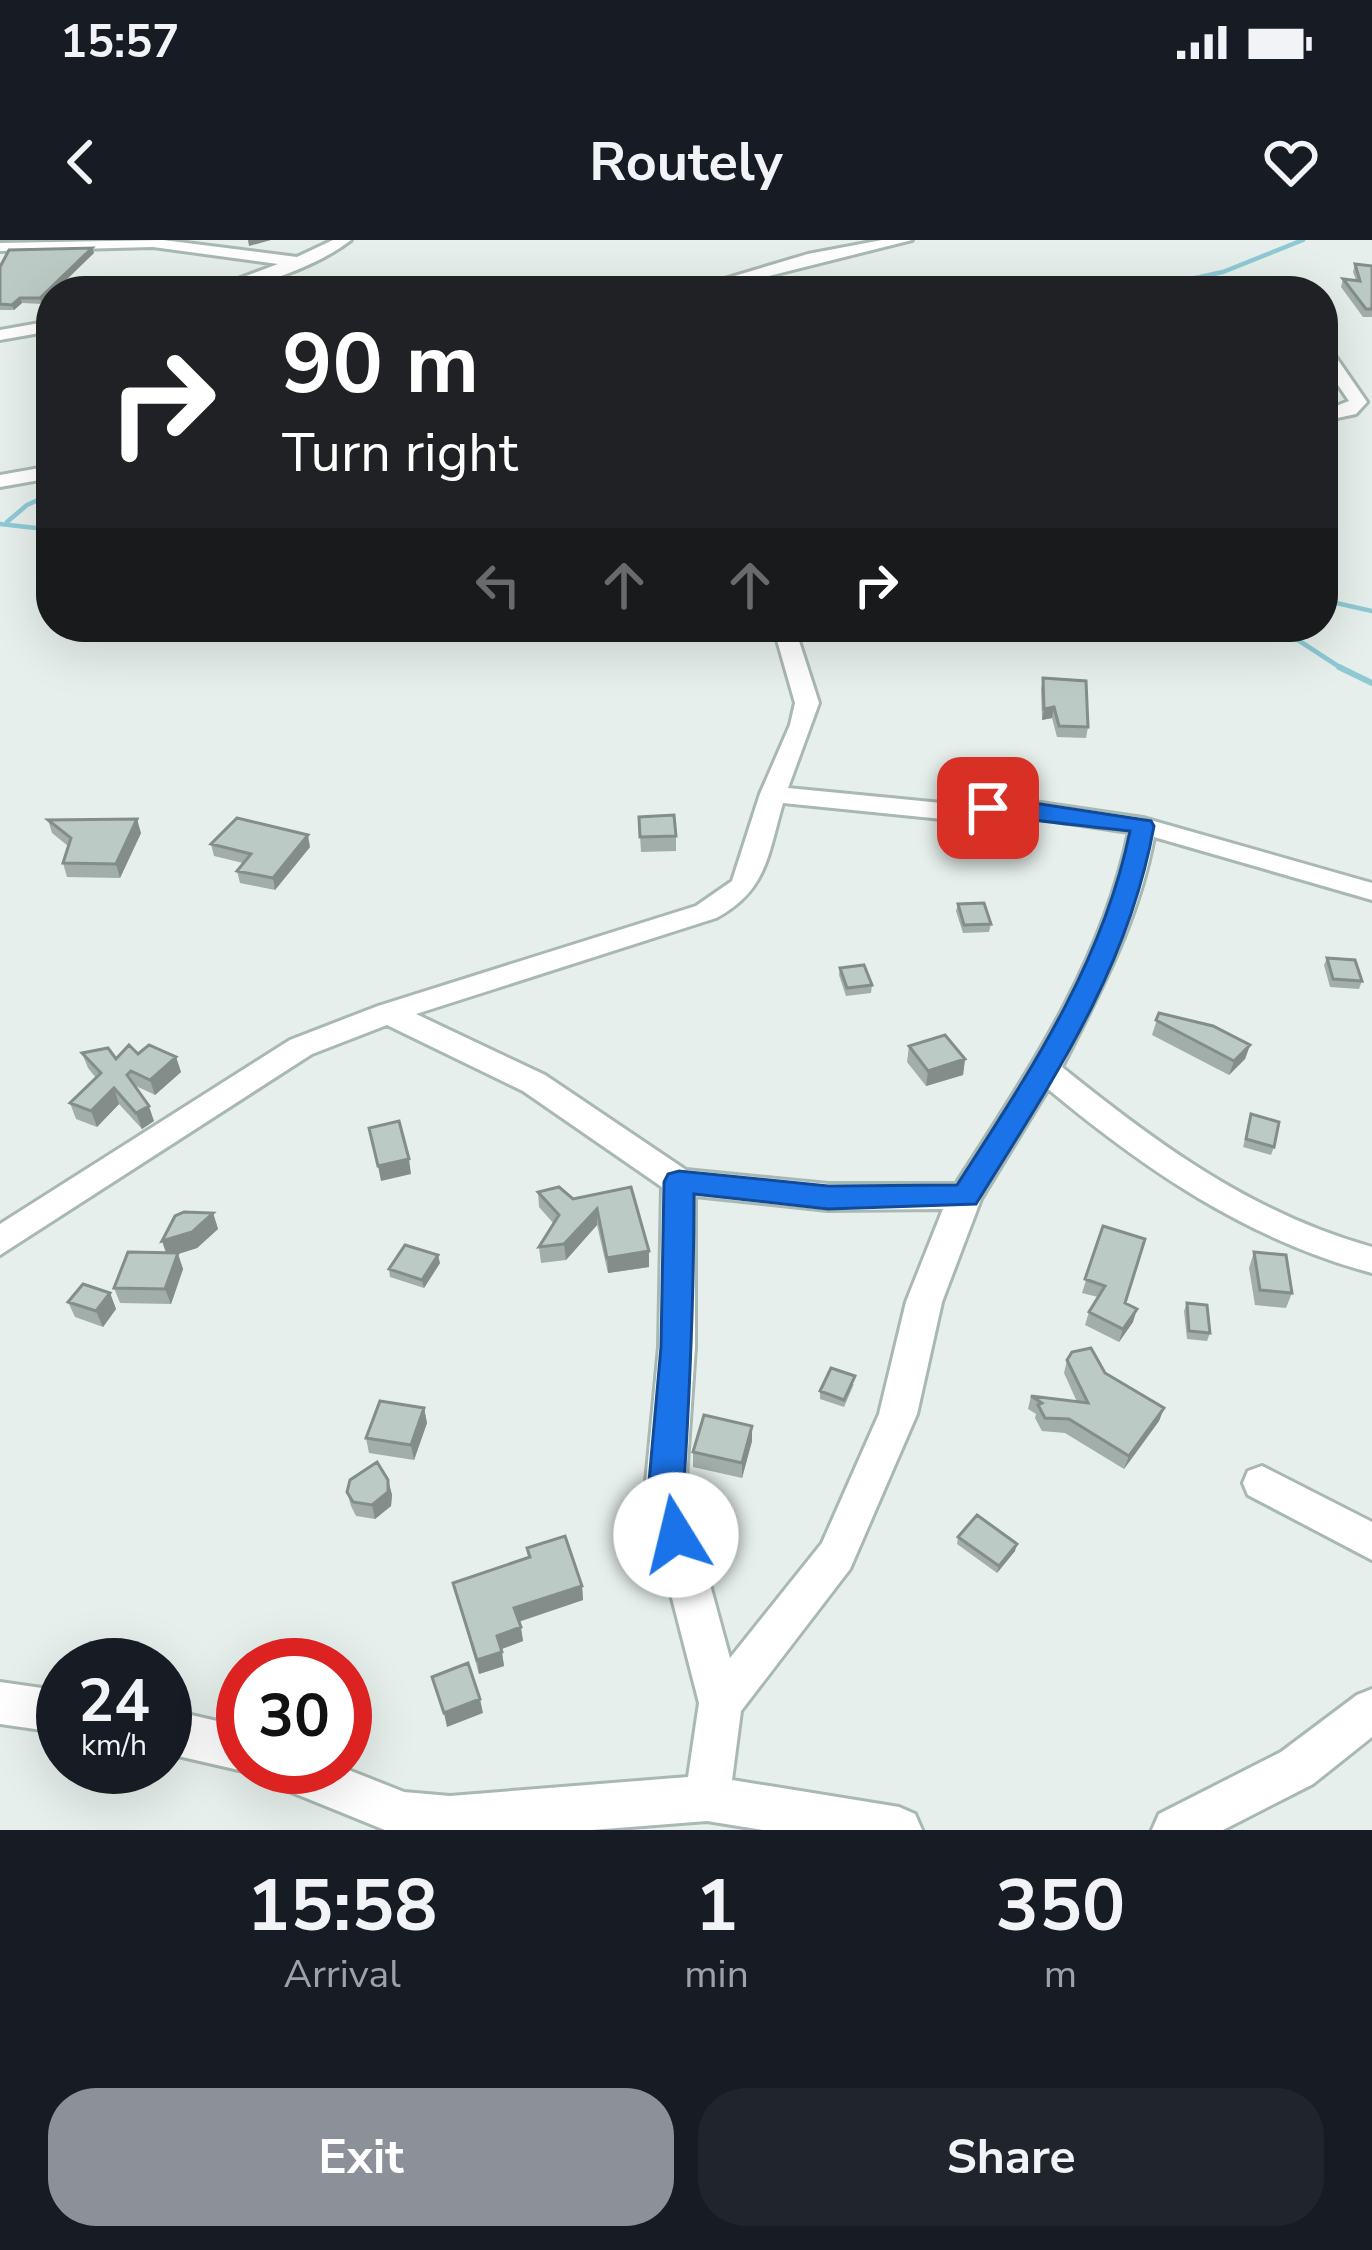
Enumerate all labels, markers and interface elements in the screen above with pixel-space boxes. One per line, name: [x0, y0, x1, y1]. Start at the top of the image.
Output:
text: 15:57: [60, 12, 179, 73]
text: Routely: [589, 125, 783, 199]
icon: back: [48, 129, 114, 195]
icon: heart: [1258, 129, 1324, 195]
text: 90 m: [282, 307, 479, 422]
icon: right: [84, 324, 240, 480]
text: Turn right: [282, 416, 518, 490]
icon: left: [465, 552, 531, 618]
icon: ahead: [591, 552, 657, 618]
icon: ahead: [717, 552, 783, 618]
icon: right: [843, 552, 909, 618]
pin: [937, 757, 1039, 859]
icon: arrive: [955, 775, 1021, 841]
position arrow: [613, 1472, 739, 1598]
speed limit sign: 30: [216, 1638, 372, 1794]
text: 24: [78, 1660, 150, 1742]
text: km/h: [81, 1725, 147, 1766]
text: 15:58: [247, 1857, 437, 1955]
text: 1: [695, 1857, 738, 1955]
text: 350: [996, 1857, 1125, 1955]
text: Arrival: [283, 1948, 401, 2001]
text: min: [684, 1948, 749, 2001]
text: m: [1044, 1948, 1077, 2001]
button: Exit: [48, 2088, 674, 2226]
button: Share: [698, 2088, 1324, 2226]

